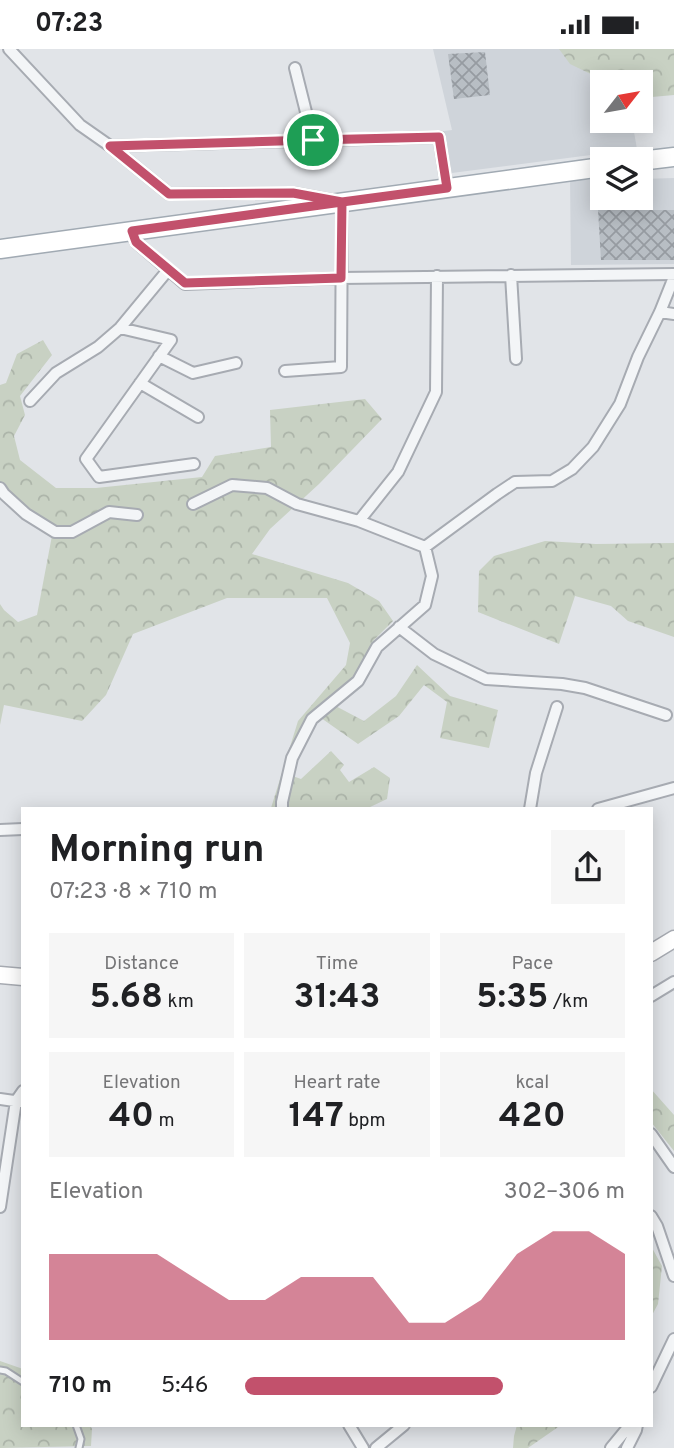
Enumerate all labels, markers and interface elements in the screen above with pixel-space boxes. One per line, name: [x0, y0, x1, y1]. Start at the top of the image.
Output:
text: 07:23: [35, 8, 103, 41]
north arrow: [590, 70, 653, 133]
map controls: [590, 70, 653, 210]
pin: [283, 110, 343, 170]
icon: arrive: [294, 121, 332, 159]
button: layers: [590, 147, 653, 210]
text: Morning run: [49, 827, 265, 876]
button: share: [551, 830, 625, 904]
text: 07:23 · 8 × 710 m: [49, 878, 218, 907]
text: Distance: [104, 952, 179, 976]
text: Time: [316, 952, 358, 976]
text: Pace: [511, 952, 553, 976]
text: 5.68: [90, 976, 163, 1020]
text: 31:43: [294, 976, 380, 1020]
text: 5:35: [476, 976, 549, 1020]
text: km: [163, 990, 194, 1014]
text: /km: [549, 990, 588, 1014]
text: Elevation: [103, 1071, 181, 1095]
text: Heart rate: [294, 1071, 380, 1095]
text: kcal: [515, 1071, 549, 1095]
text: 40: [109, 1095, 154, 1139]
text: 147: [288, 1095, 344, 1139]
text: 420: [499, 1095, 566, 1139]
text: m: [154, 1109, 175, 1133]
text: bpm: [344, 1109, 386, 1133]
text: Elevation: [49, 1178, 144, 1207]
text: 302–306 m: [504, 1178, 625, 1207]
text: 710 m: [49, 1372, 112, 1401]
text: 5:46: [161, 1372, 208, 1401]

